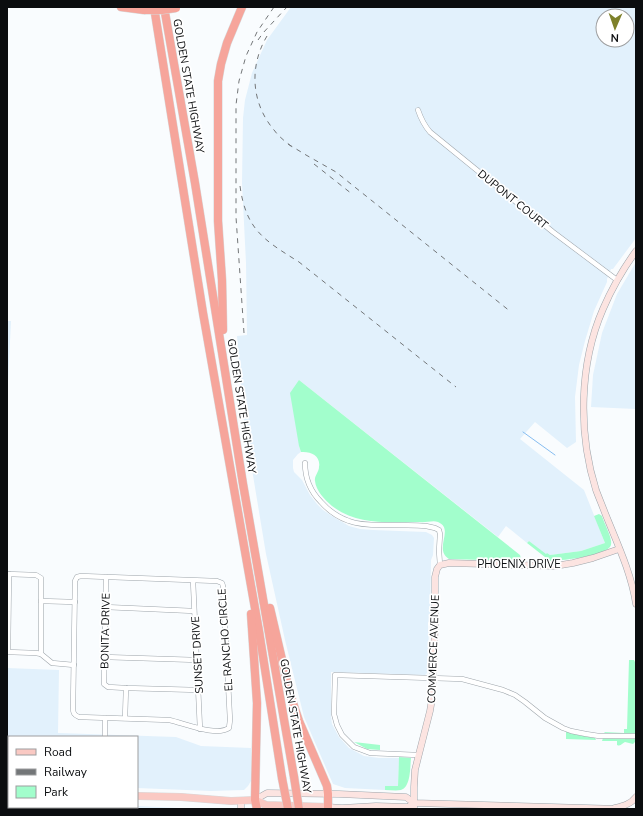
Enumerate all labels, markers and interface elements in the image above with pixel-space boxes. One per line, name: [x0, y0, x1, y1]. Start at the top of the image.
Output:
north arrow: [595, 8, 635, 48]
street label: GOLDEN STATE HIGHWAY: [169, 18, 208, 155]
text: N: [610, 30, 619, 45]
street label: DUPONT COURT: [474, 166, 551, 233]
street label: GOLDEN STATE HIGHWAY: [223, 338, 260, 475]
street label: PHOENIX DRIVE: [477, 557, 561, 572]
street label: EL RANCHO CIRCLE: [214, 588, 237, 692]
street label: BONITA DRIVE: [97, 593, 114, 669]
street label: COMMERCE AVENUE: [424, 594, 443, 704]
street label: SUNSET DRIVE: [188, 616, 207, 694]
street label: GOLDEN STATE HIGHWAY: [276, 658, 315, 795]
legend: [8, 736, 138, 808]
text: Road: [44, 744, 72, 760]
text: Railway: [44, 764, 88, 780]
text: Park: [44, 784, 69, 800]

